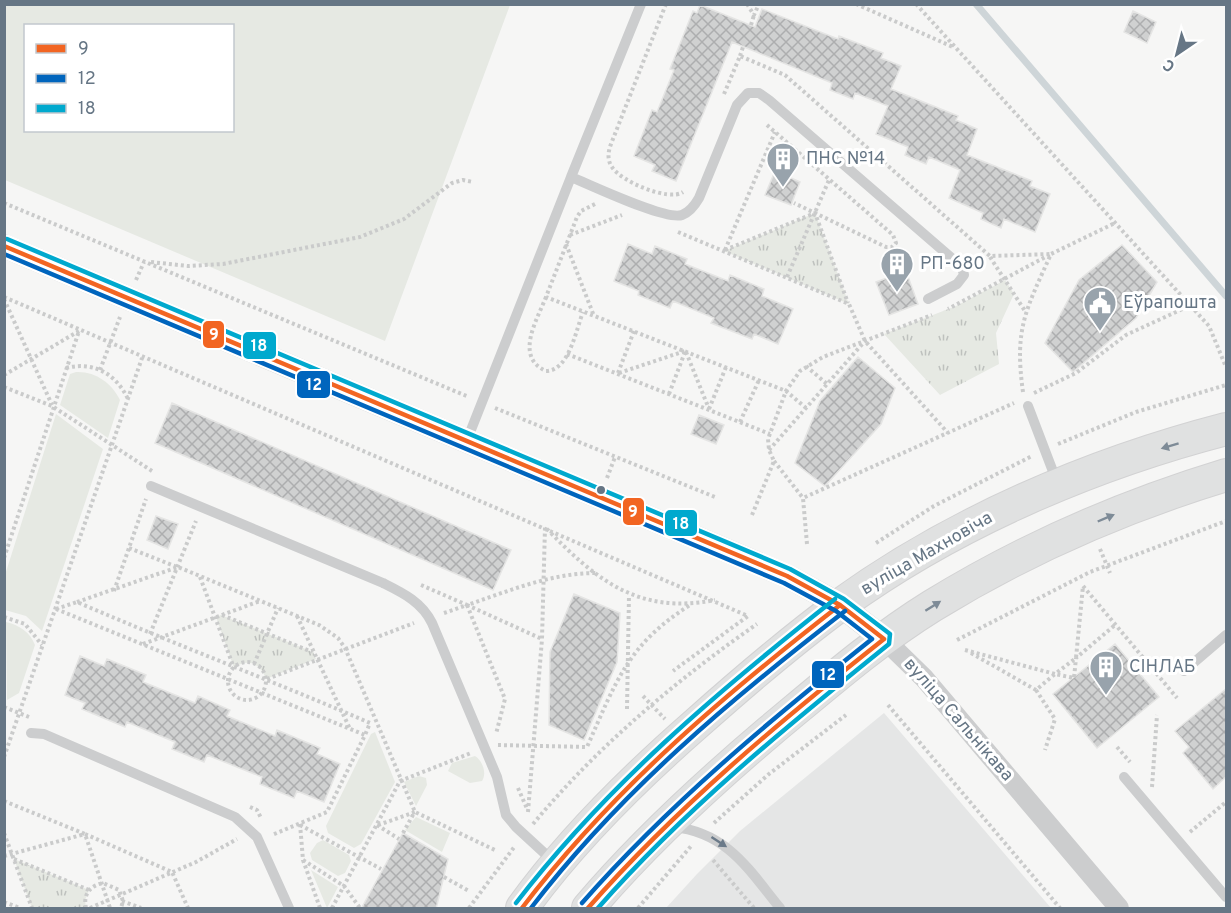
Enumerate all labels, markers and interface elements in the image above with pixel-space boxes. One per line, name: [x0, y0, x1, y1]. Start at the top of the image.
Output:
legend: [24, 24, 234, 132]
north arrow: [1147, 24, 1207, 84]
text: 9: [78, 38, 89, 61]
text: С: [1160, 54, 1179, 76]
text: 12: [78, 68, 96, 91]
text: 18: [78, 98, 96, 121]
building icon: ПНС №14: [765, 141, 801, 188]
place label: ПНС №14: [806, 148, 885, 171]
building icon: РП-680: [879, 246, 915, 293]
place label: РП-680: [920, 253, 985, 276]
public building icon: Еўрапошта: [1082, 285, 1118, 332]
place label: Еўрапошта: [1123, 292, 1216, 315]
line badge: 9: [202, 320, 225, 349]
text: 9: [209, 326, 219, 346]
line badge: 18: [242, 331, 277, 360]
text: 18: [251, 337, 267, 357]
line badge: 12: [296, 370, 331, 399]
text: 12: [306, 376, 322, 396]
one-way arrow: [1161, 441, 1179, 451]
unlabelled marker: [595, 484, 607, 496]
line badge: 9: [622, 497, 645, 526]
text: 9: [628, 503, 638, 523]
street label: вуліца Махновіча: [857, 507, 997, 601]
line badge: 18: [664, 509, 698, 537]
one-way arrow: [1098, 513, 1116, 523]
text: 18: [673, 515, 689, 535]
one-way arrow: [925, 601, 941, 612]
building icon: СІНЛАБ: [1088, 649, 1124, 696]
street label: вуліца Сальнікава: [898, 653, 1018, 787]
place label: СІНЛАБ: [1129, 656, 1196, 679]
line badge: 12: [811, 660, 845, 689]
text: 12: [820, 666, 836, 686]
one-way arrow: [711, 836, 727, 847]

